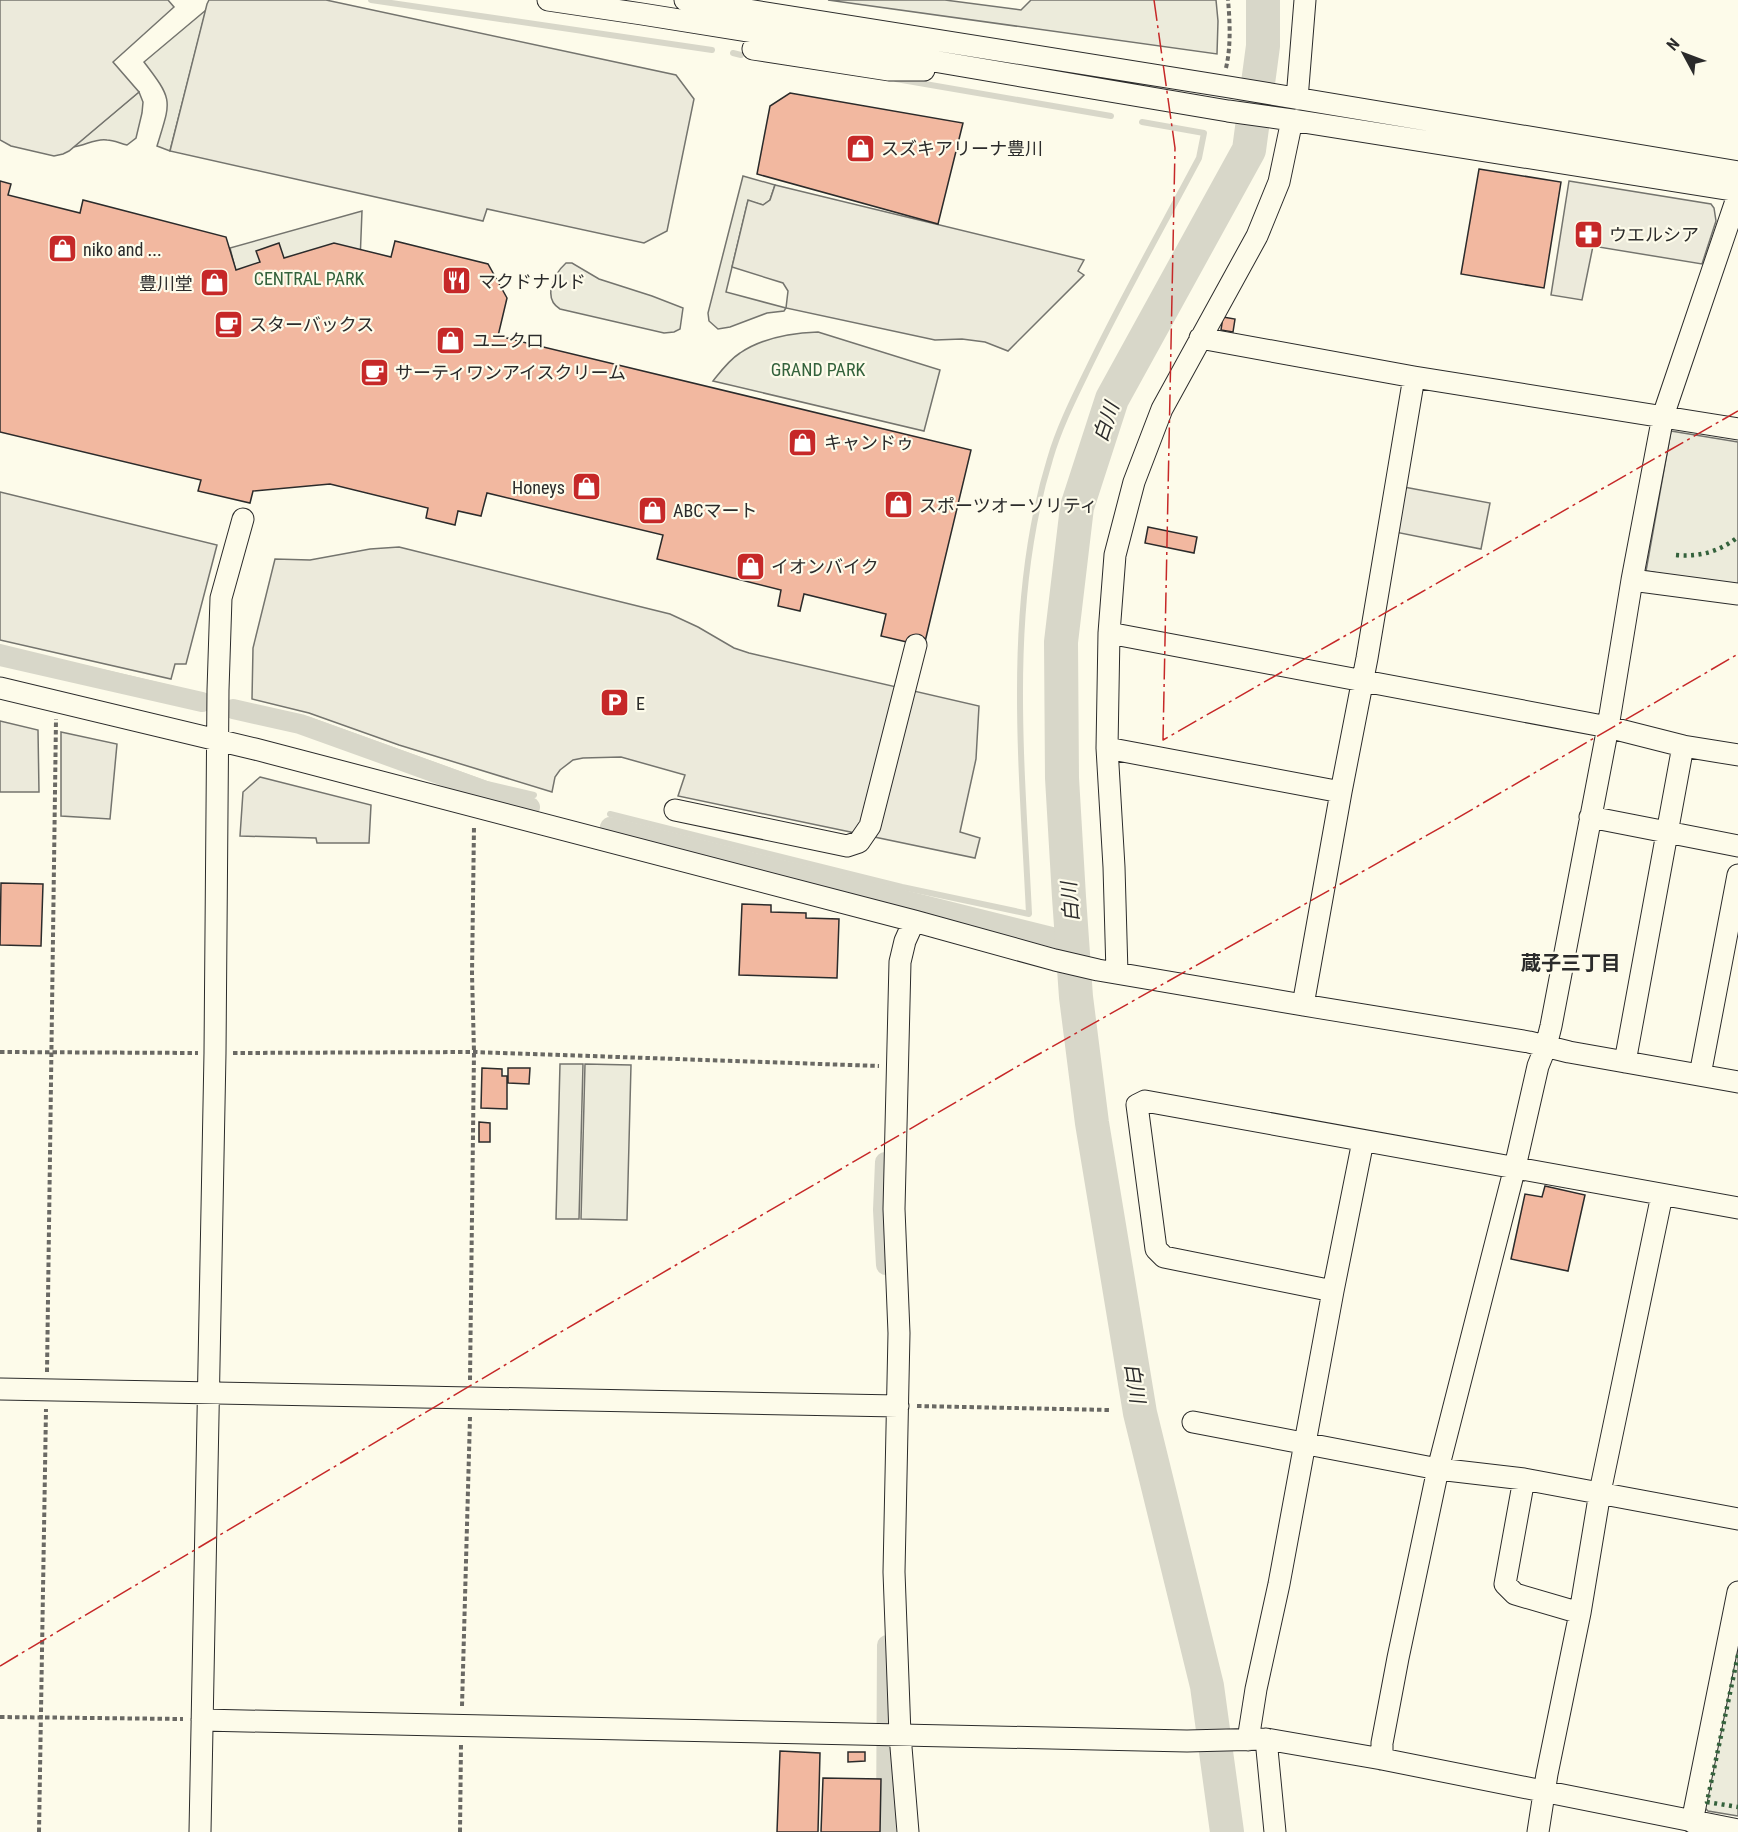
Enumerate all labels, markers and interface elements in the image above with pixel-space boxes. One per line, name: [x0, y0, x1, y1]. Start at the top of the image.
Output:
north arrow: [1654, 24, 1714, 84]
text: N: [1663, 35, 1683, 54]
shop icon: スズキアリーナ豊川: [844, 132, 876, 164]
place label: スズキアリーナ豊川: [881, 138, 1043, 159]
pharmacy icon: ウエルシア: [1572, 218, 1604, 250]
place label: ウエルシア: [1609, 224, 1699, 245]
shop icon: niko and ...: [46, 233, 78, 265]
place label: niko and ...: [83, 239, 162, 260]
restaurant icon: マクドナルド: [441, 265, 473, 297]
shop icon: 豊川堂: [198, 267, 230, 299]
park label: CENTRAL PARK: [254, 268, 364, 289]
place label: マクドナルド: [478, 271, 586, 292]
place label: 豊川堂: [139, 273, 193, 294]
cafe icon: スターバックス: [212, 308, 244, 340]
place label: スターバックス: [249, 314, 374, 335]
shop icon: ユニクロ: [435, 324, 467, 356]
place label: ユニクロ: [472, 330, 544, 351]
cafe icon: サーティワンアイスクリーム: [358, 356, 390, 388]
park label: GRAND PARK: [771, 359, 866, 380]
place label: サーティワンアイスクリーム: [395, 362, 626, 383]
water label: 白川: [1088, 397, 1125, 445]
shop icon: キャンドゥ: [787, 426, 819, 458]
place label: キャンドゥ: [824, 432, 914, 453]
shop icon: Honeys: [570, 471, 602, 503]
place label: Honeys: [512, 477, 565, 498]
shop icon: スポーツオーソリティ: [882, 489, 914, 521]
shop icon: ABCマート: [636, 494, 668, 526]
place label: スポーツオーソリティ: [919, 495, 1098, 516]
place label: ABCマート: [673, 500, 757, 521]
shop icon: イオンバイク: [734, 550, 766, 582]
place label: イオンバイク: [771, 556, 879, 577]
parking icon: E: [599, 687, 631, 719]
place label: E: [636, 693, 645, 714]
water label: 白川: [1056, 879, 1083, 923]
district label: 蔵子三丁目: [1521, 951, 1621, 975]
water label: 白川: [1120, 1361, 1150, 1407]

